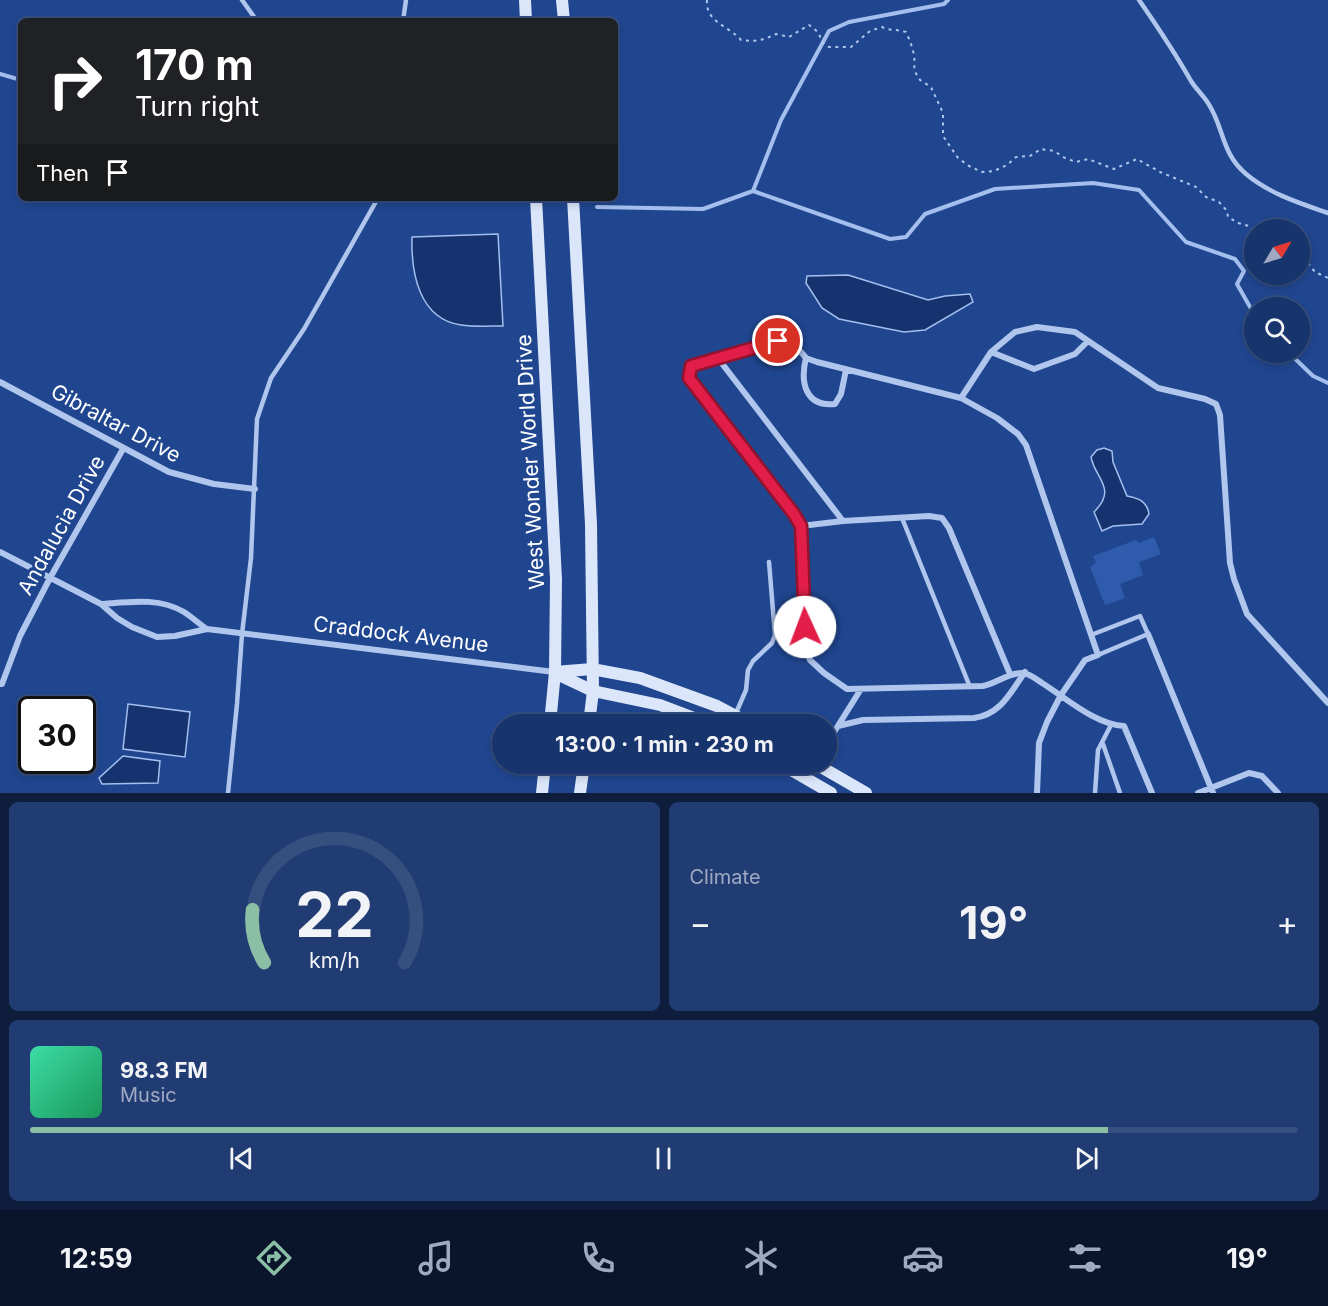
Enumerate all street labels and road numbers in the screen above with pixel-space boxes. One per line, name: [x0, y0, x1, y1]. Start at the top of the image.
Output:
street label: West Wonder World Drive: [511, 334, 549, 590]
street label: Gibraltar Drive: [47, 378, 185, 468]
street label: Andalucia Drive: [12, 451, 110, 599]
street label: Craddock Avenue: [312, 611, 490, 657]

